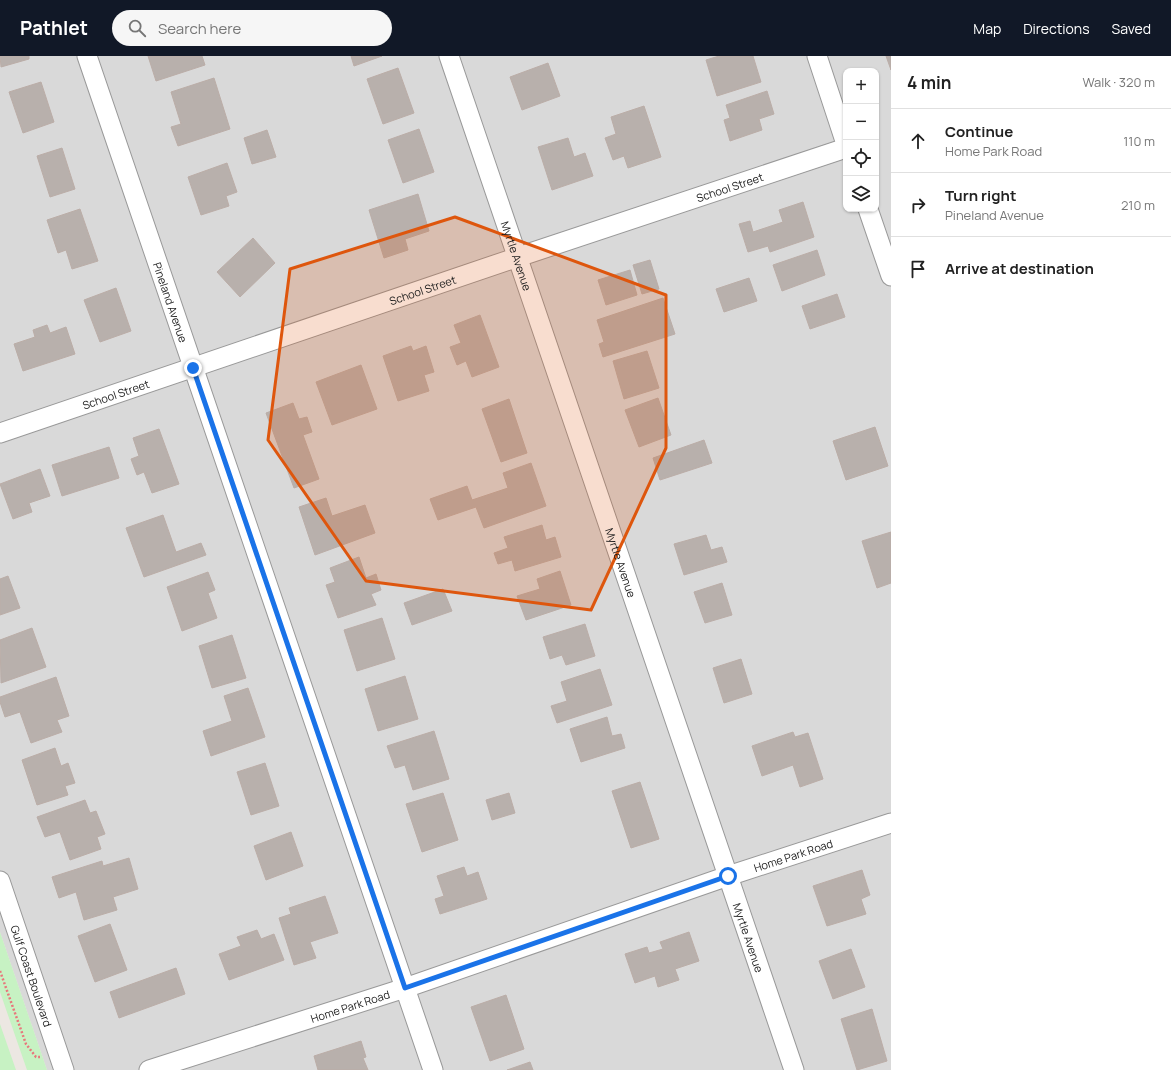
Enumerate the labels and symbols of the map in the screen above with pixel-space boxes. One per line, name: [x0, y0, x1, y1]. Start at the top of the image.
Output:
street label: School Street: [694, 169, 765, 205]
street label: Myrtle Avenue: [498, 219, 536, 293]
street label: Pineland Avenue: [150, 260, 192, 345]
street label: School Street: [387, 271, 458, 308]
route end: [184, 359, 202, 377]
street label: School Street: [80, 375, 151, 412]
street label: Myrtle Avenue: [603, 526, 640, 600]
street label: Home Park Road: [752, 835, 834, 875]
route start: [719, 867, 737, 885]
street label: Myrtle Avenue: [730, 901, 768, 975]
street label: Gulf Coast Boulevard: [8, 923, 56, 1028]
street label: Home Park Road: [308, 986, 391, 1025]

